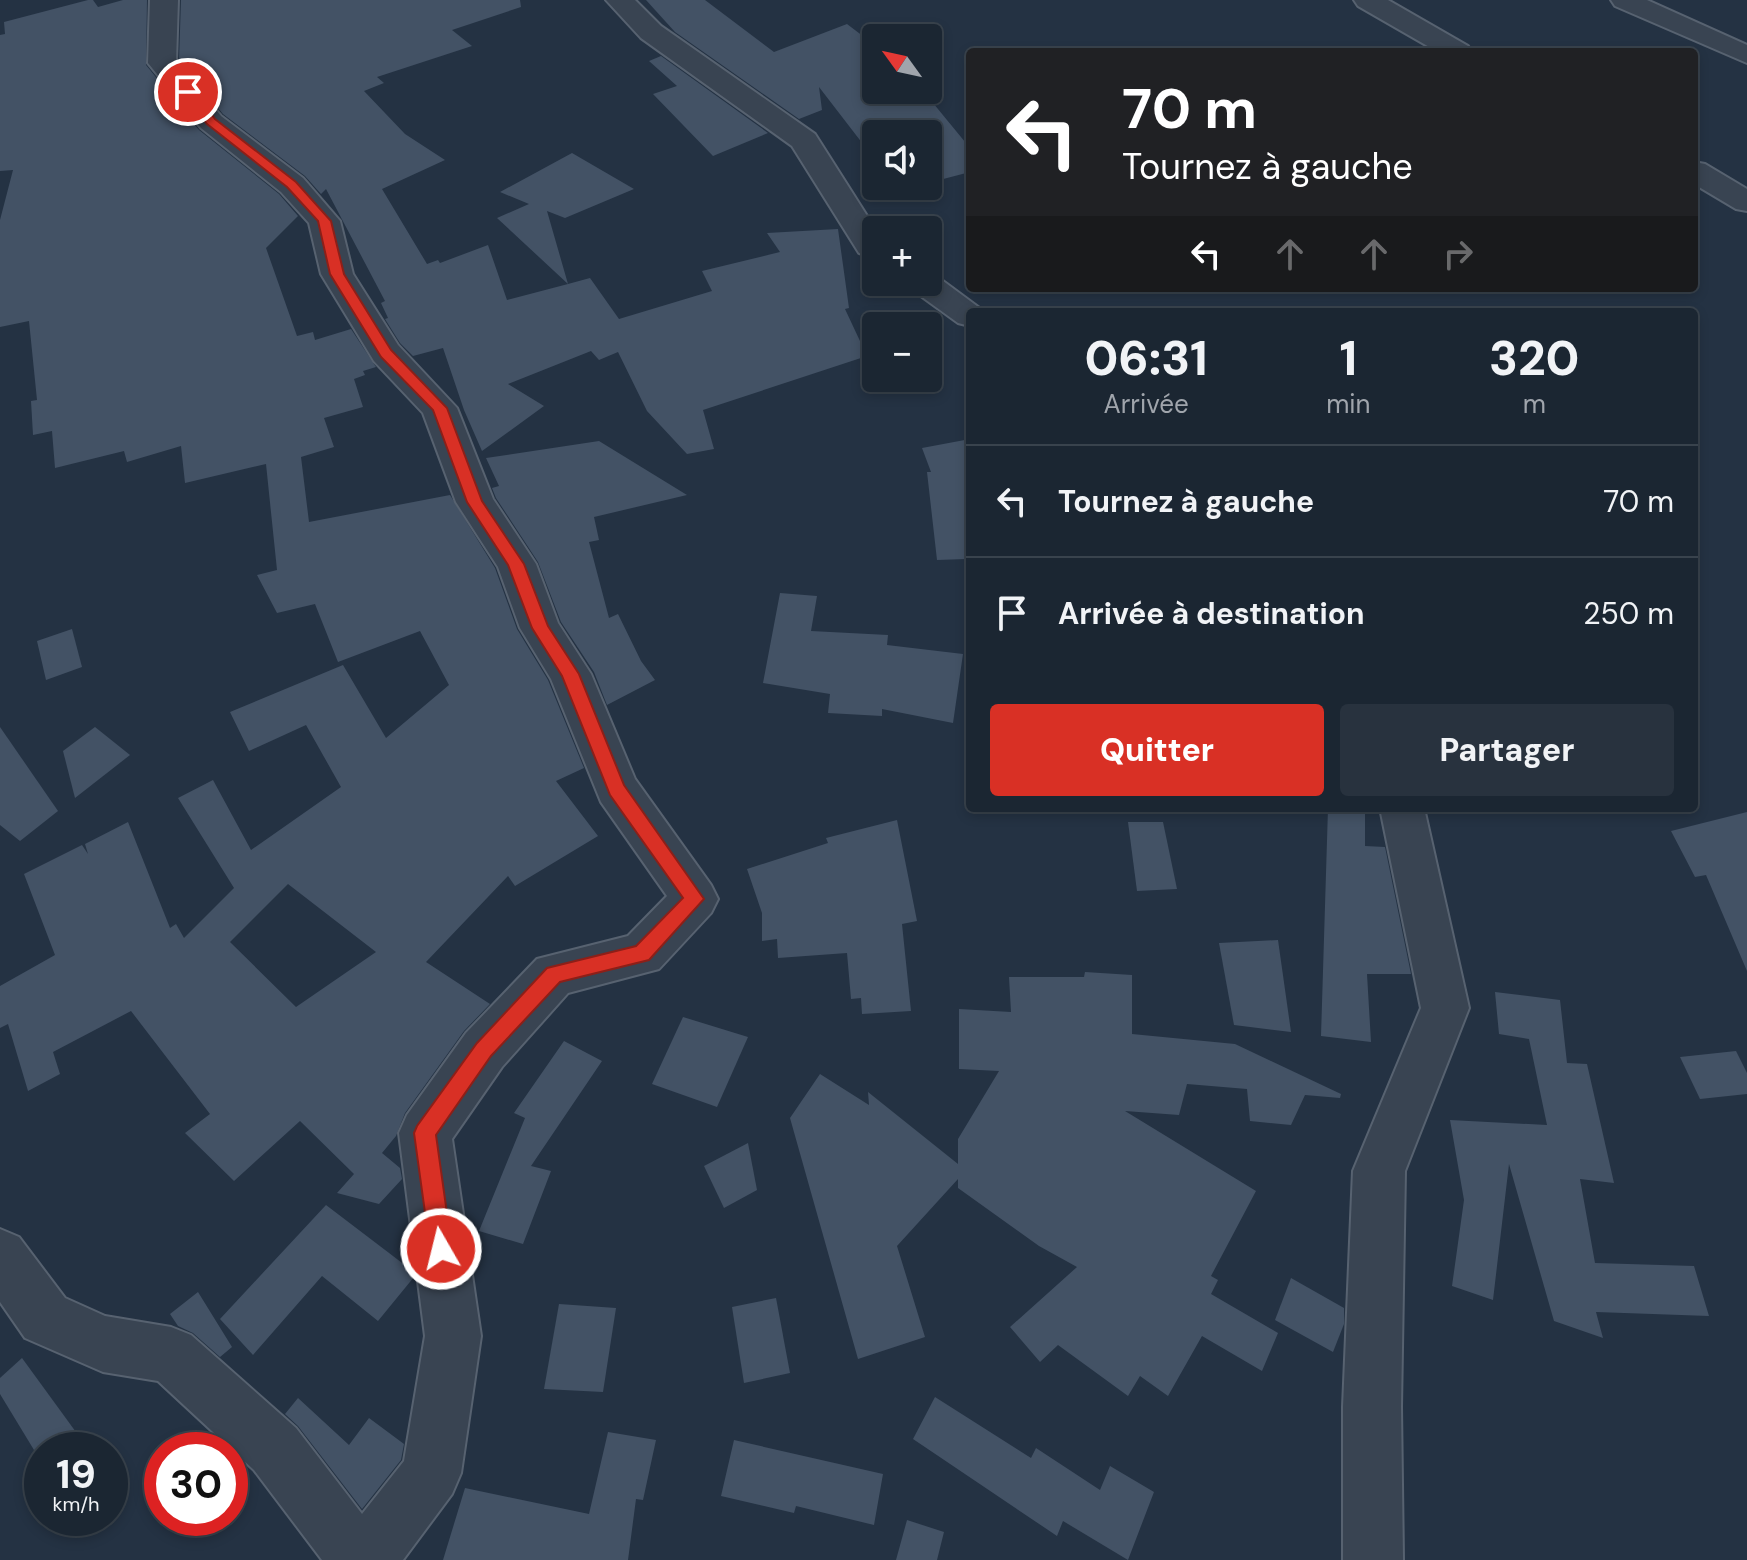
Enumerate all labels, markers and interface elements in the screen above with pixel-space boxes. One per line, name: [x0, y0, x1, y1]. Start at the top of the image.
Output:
north arrow: [862, 24, 942, 104]
map controls: [862, 24, 942, 392]
pin: [154, 58, 222, 126]
icon: arrive: [166, 70, 210, 114]
text: 70 m: [1122, 72, 1257, 145]
icon: left: [990, 80, 1094, 184]
button: sound: [862, 120, 942, 200]
text: Tournez à gauche: [1122, 143, 1413, 190]
button: +: [862, 216, 942, 296]
icon: left: [1184, 232, 1228, 276]
icon: ahead: [1268, 232, 1312, 276]
icon: ahead: [1352, 232, 1396, 276]
icon: right: [1436, 232, 1480, 276]
button: −: [862, 312, 942, 392]
text: 06:31: [1084, 327, 1208, 390]
text: 1: [1340, 327, 1357, 390]
text: 320: [1489, 327, 1579, 390]
text: Arrivée: [1103, 387, 1189, 421]
text: min: [1326, 387, 1371, 421]
text: m: [1523, 387, 1546, 421]
icon: left: [990, 479, 1034, 523]
text: Tournez à gauche: [1058, 482, 1314, 521]
text: 70 m: [1603, 482, 1674, 521]
icon: arrive: [990, 591, 1034, 635]
text: Arrivée à destination: [1058, 594, 1364, 633]
text: 250 m: [1583, 594, 1674, 633]
button: Quitter: [990, 704, 1324, 796]
button: Partager: [1340, 704, 1674, 796]
position arrow: [399, 1207, 483, 1291]
speed limit sign: 30: [144, 1432, 248, 1536]
text: 19: [56, 1448, 96, 1500]
text: km/h: [52, 1491, 100, 1517]

